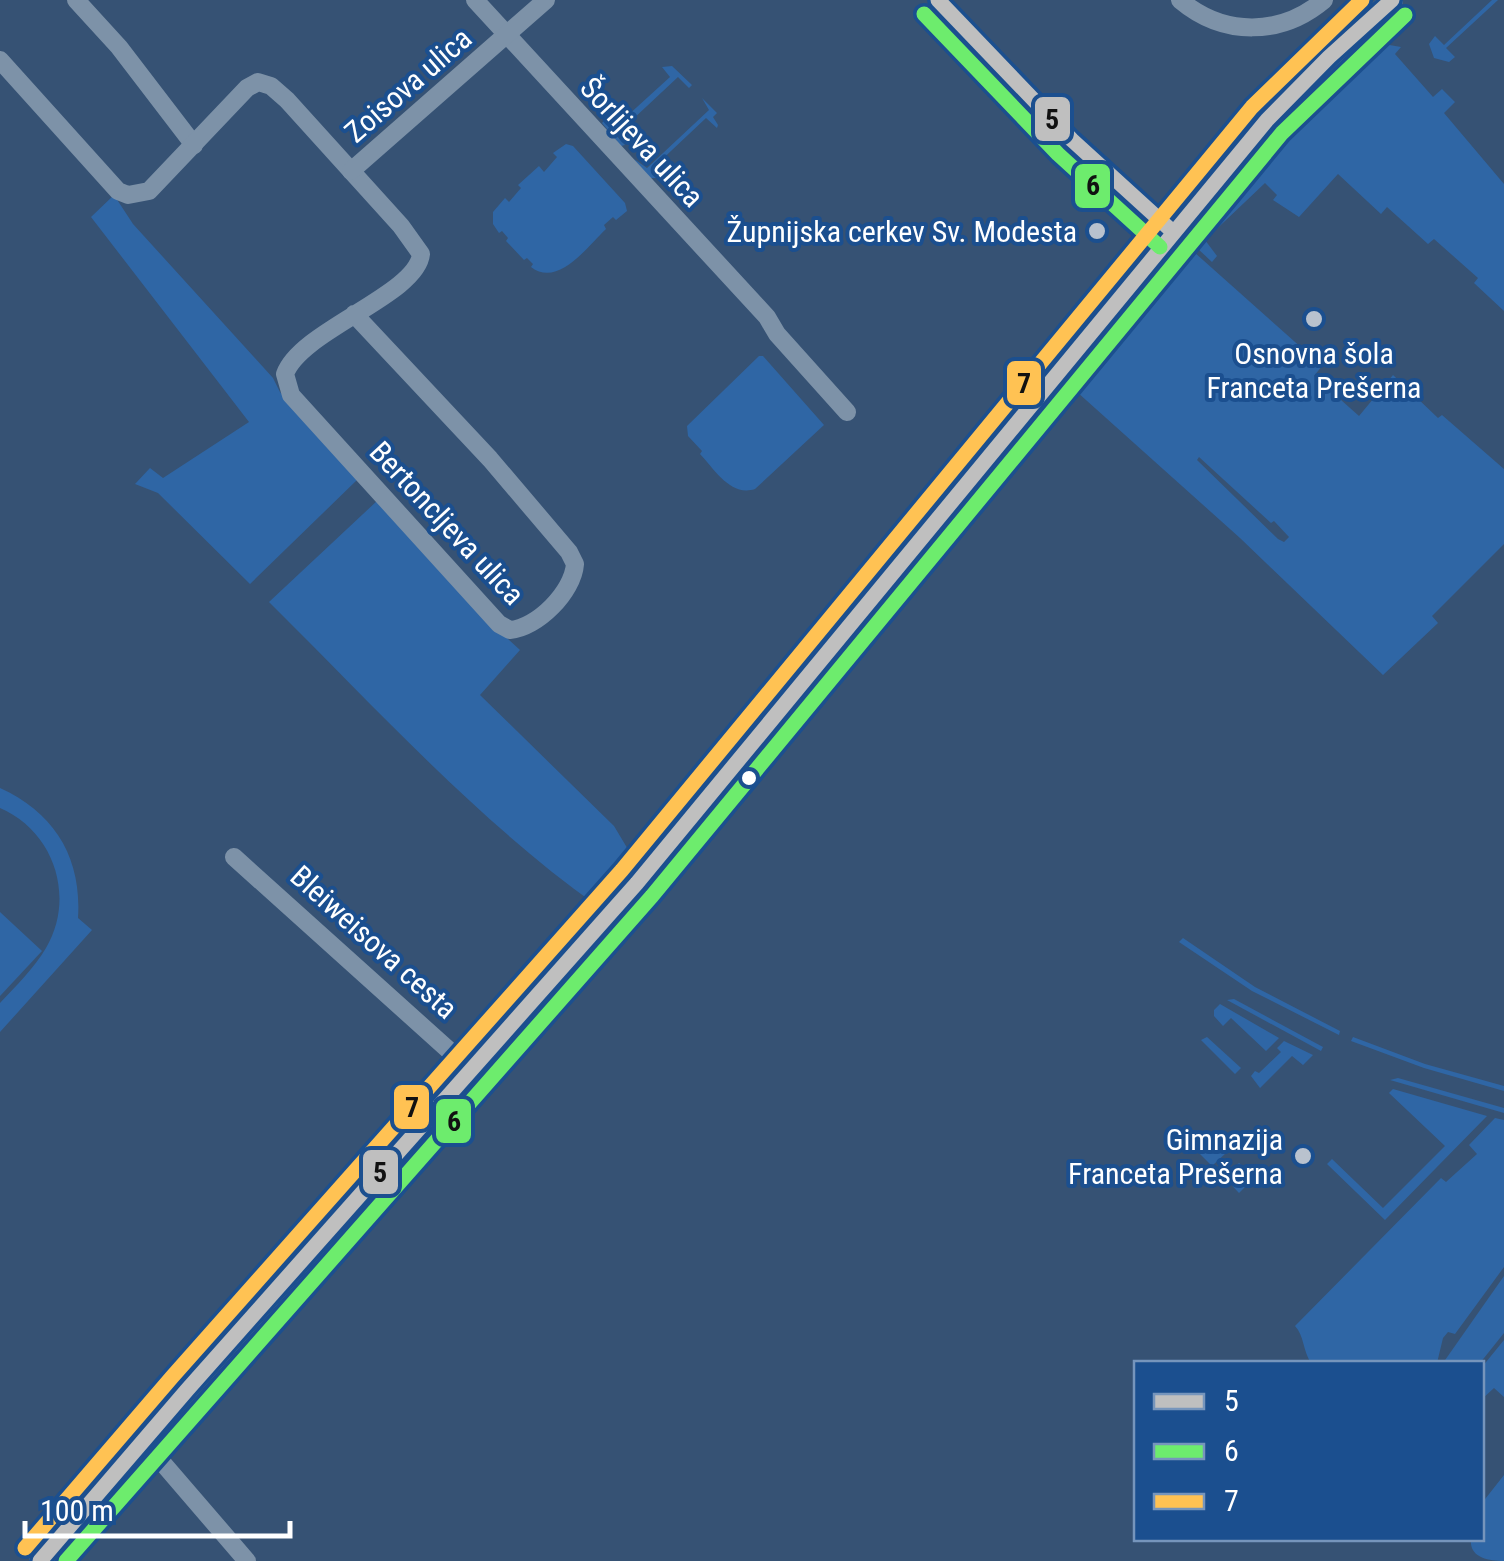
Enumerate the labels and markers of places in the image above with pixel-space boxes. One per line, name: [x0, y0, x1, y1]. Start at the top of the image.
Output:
place label: Župnijska cerkev Sv. Modesta: [727, 214, 1077, 249]
marker: Župnijska cerkev Sv. Modesta: [1086, 220, 1108, 242]
marker: Osnovna šola Franceta Prešerna: [1303, 308, 1325, 330]
place label: Osnovna šola Franceta Prešerna: [1207, 336, 1421, 405]
unlabelled marker: [739, 768, 759, 788]
place label: Gimnazija Franceta Prešerna: [1068, 1122, 1283, 1191]
marker: Gimnazija Franceta Prešerna: [1292, 1145, 1314, 1167]

